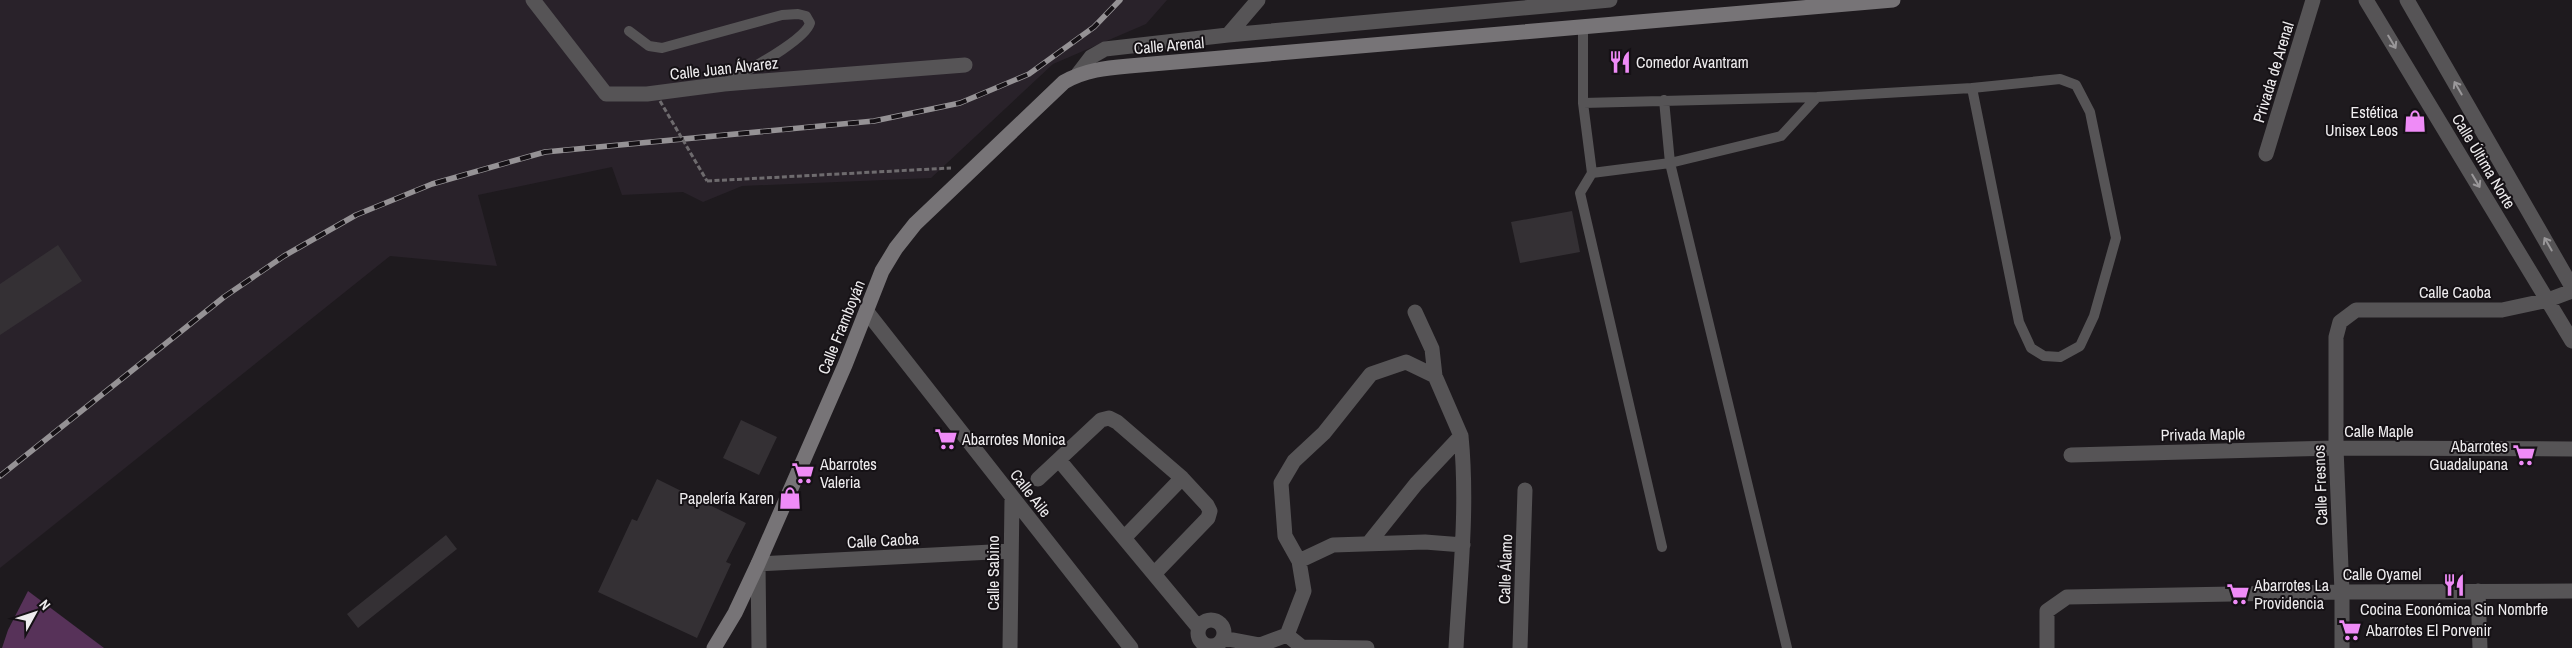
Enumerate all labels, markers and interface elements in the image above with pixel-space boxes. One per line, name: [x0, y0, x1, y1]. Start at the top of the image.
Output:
street label: Privada de Arenal: [2247, 19, 2299, 125]
street label: Calle Arenal: [1133, 31, 1205, 59]
one-way arrow: [2387, 34, 2397, 48]
restaurant icon: Comedor Avantram: [1607, 49, 1633, 75]
street label: Calle Juan Álvarez: [669, 51, 780, 85]
place label: Comedor Avantram: [1636, 51, 1749, 73]
one-way arrow: [2453, 81, 2463, 96]
place label: Estética Unisex Leos: [2325, 101, 2399, 141]
shop icon: Estética Unisex Leos: [2402, 108, 2428, 134]
street label: Calle Última Norte: [2447, 109, 2521, 213]
one-way arrow: [2471, 173, 2481, 187]
one-way arrow: [2542, 238, 2552, 252]
street label: Calle Framboyán: [812, 277, 870, 377]
street label: Calle Caoba: [2419, 281, 2492, 303]
street label: Calle Maple: [2344, 420, 2414, 442]
street label: Privada Maple: [2161, 422, 2245, 446]
supermarket icon: Abarrotes Monica: [933, 426, 959, 452]
place label: Abarrotes Monica: [961, 428, 1066, 450]
place label: Abarrotes Guadalupana: [2429, 435, 2509, 475]
supermarket icon: Abarrotes Guadalupana: [2511, 442, 2537, 468]
street label: Calle Fresnos: [2308, 444, 2332, 526]
place label: Abarrotes Valeria: [819, 453, 877, 493]
supermarket icon: Abarrotes Valeria: [790, 460, 816, 486]
street label: Calle Aile: [1005, 464, 1057, 522]
shop icon: Papelería Karen: [777, 485, 803, 511]
place label: Papelería Karen: [679, 487, 774, 509]
street label: Calle Caoba: [846, 527, 920, 553]
street label: Calle Álamo: [1493, 534, 1517, 604]
street label: Calle Sabino: [982, 535, 1004, 611]
street label: Calle Oyamel: [2343, 563, 2421, 585]
restaurant icon: Cocina Económica Sin Nombrfe: [2441, 572, 2467, 598]
place label: Abarrotes La Providencia: [2253, 574, 2330, 614]
supermarket icon: Abarrotes La Providencia: [2225, 581, 2251, 607]
north arrow: [10, 588, 60, 638]
text: N: [35, 596, 55, 614]
place label: Cocina Económica Sin Nombrfe: [2360, 598, 2548, 620]
supermarket icon: Abarrotes El Porvenir: [2337, 617, 2363, 643]
place label: Abarrotes El Porvenir: [2365, 619, 2492, 641]

